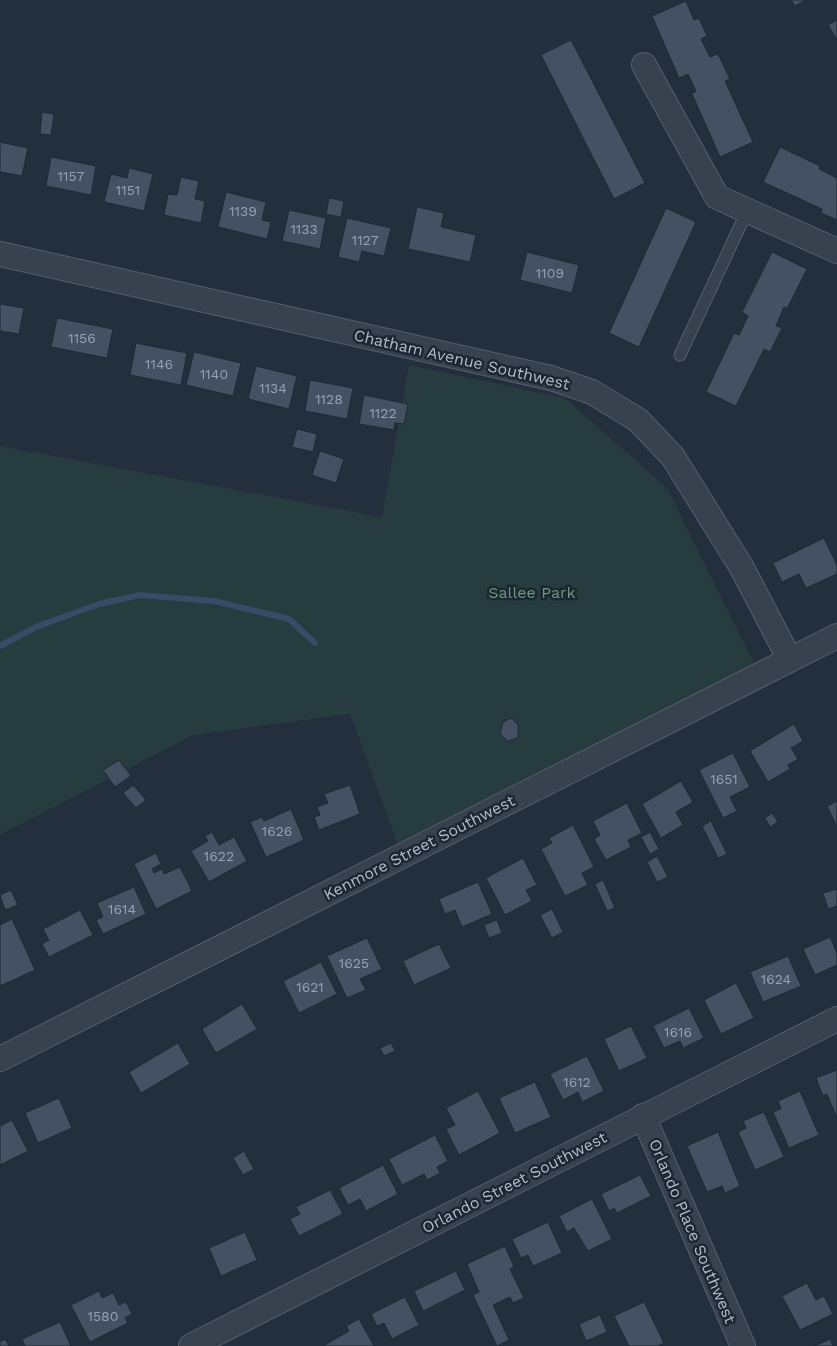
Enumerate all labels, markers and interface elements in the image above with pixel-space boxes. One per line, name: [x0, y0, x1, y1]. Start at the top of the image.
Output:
house number: 1157: [58, 168, 85, 184]
house number: 1151: [116, 182, 140, 198]
house number: 1139: [229, 203, 257, 219]
house number: 1133: [290, 221, 318, 237]
house number: 1127: [352, 232, 378, 248]
house number: 1109: [536, 265, 564, 281]
street label: Chatham Avenue Southwest: [352, 325, 572, 394]
house number: 1156: [68, 330, 96, 346]
house number: 1146: [145, 356, 173, 372]
house number: 1140: [200, 366, 228, 382]
house number: 1134: [259, 380, 287, 396]
house number: 1128: [315, 391, 343, 407]
house number: 1122: [369, 405, 397, 421]
park label: Sallee Park: [488, 583, 576, 602]
house number: 1651: [710, 771, 738, 787]
street label: Kenmore Street Southwest: [320, 791, 518, 904]
house number: 1626: [262, 823, 292, 839]
house number: 1622: [204, 848, 234, 864]
house number: 1614: [108, 901, 136, 917]
house number: 1625: [339, 955, 369, 971]
house number: 1624: [761, 971, 791, 987]
house number: 1621: [296, 979, 324, 995]
house number: 1616: [664, 1024, 692, 1040]
house number: 1612: [563, 1074, 591, 1090]
street label: Orlando Street Southwest: [419, 1127, 610, 1237]
street label: Orlando Place Southwest: [645, 1136, 740, 1326]
house number: 1580: [88, 1308, 118, 1324]

